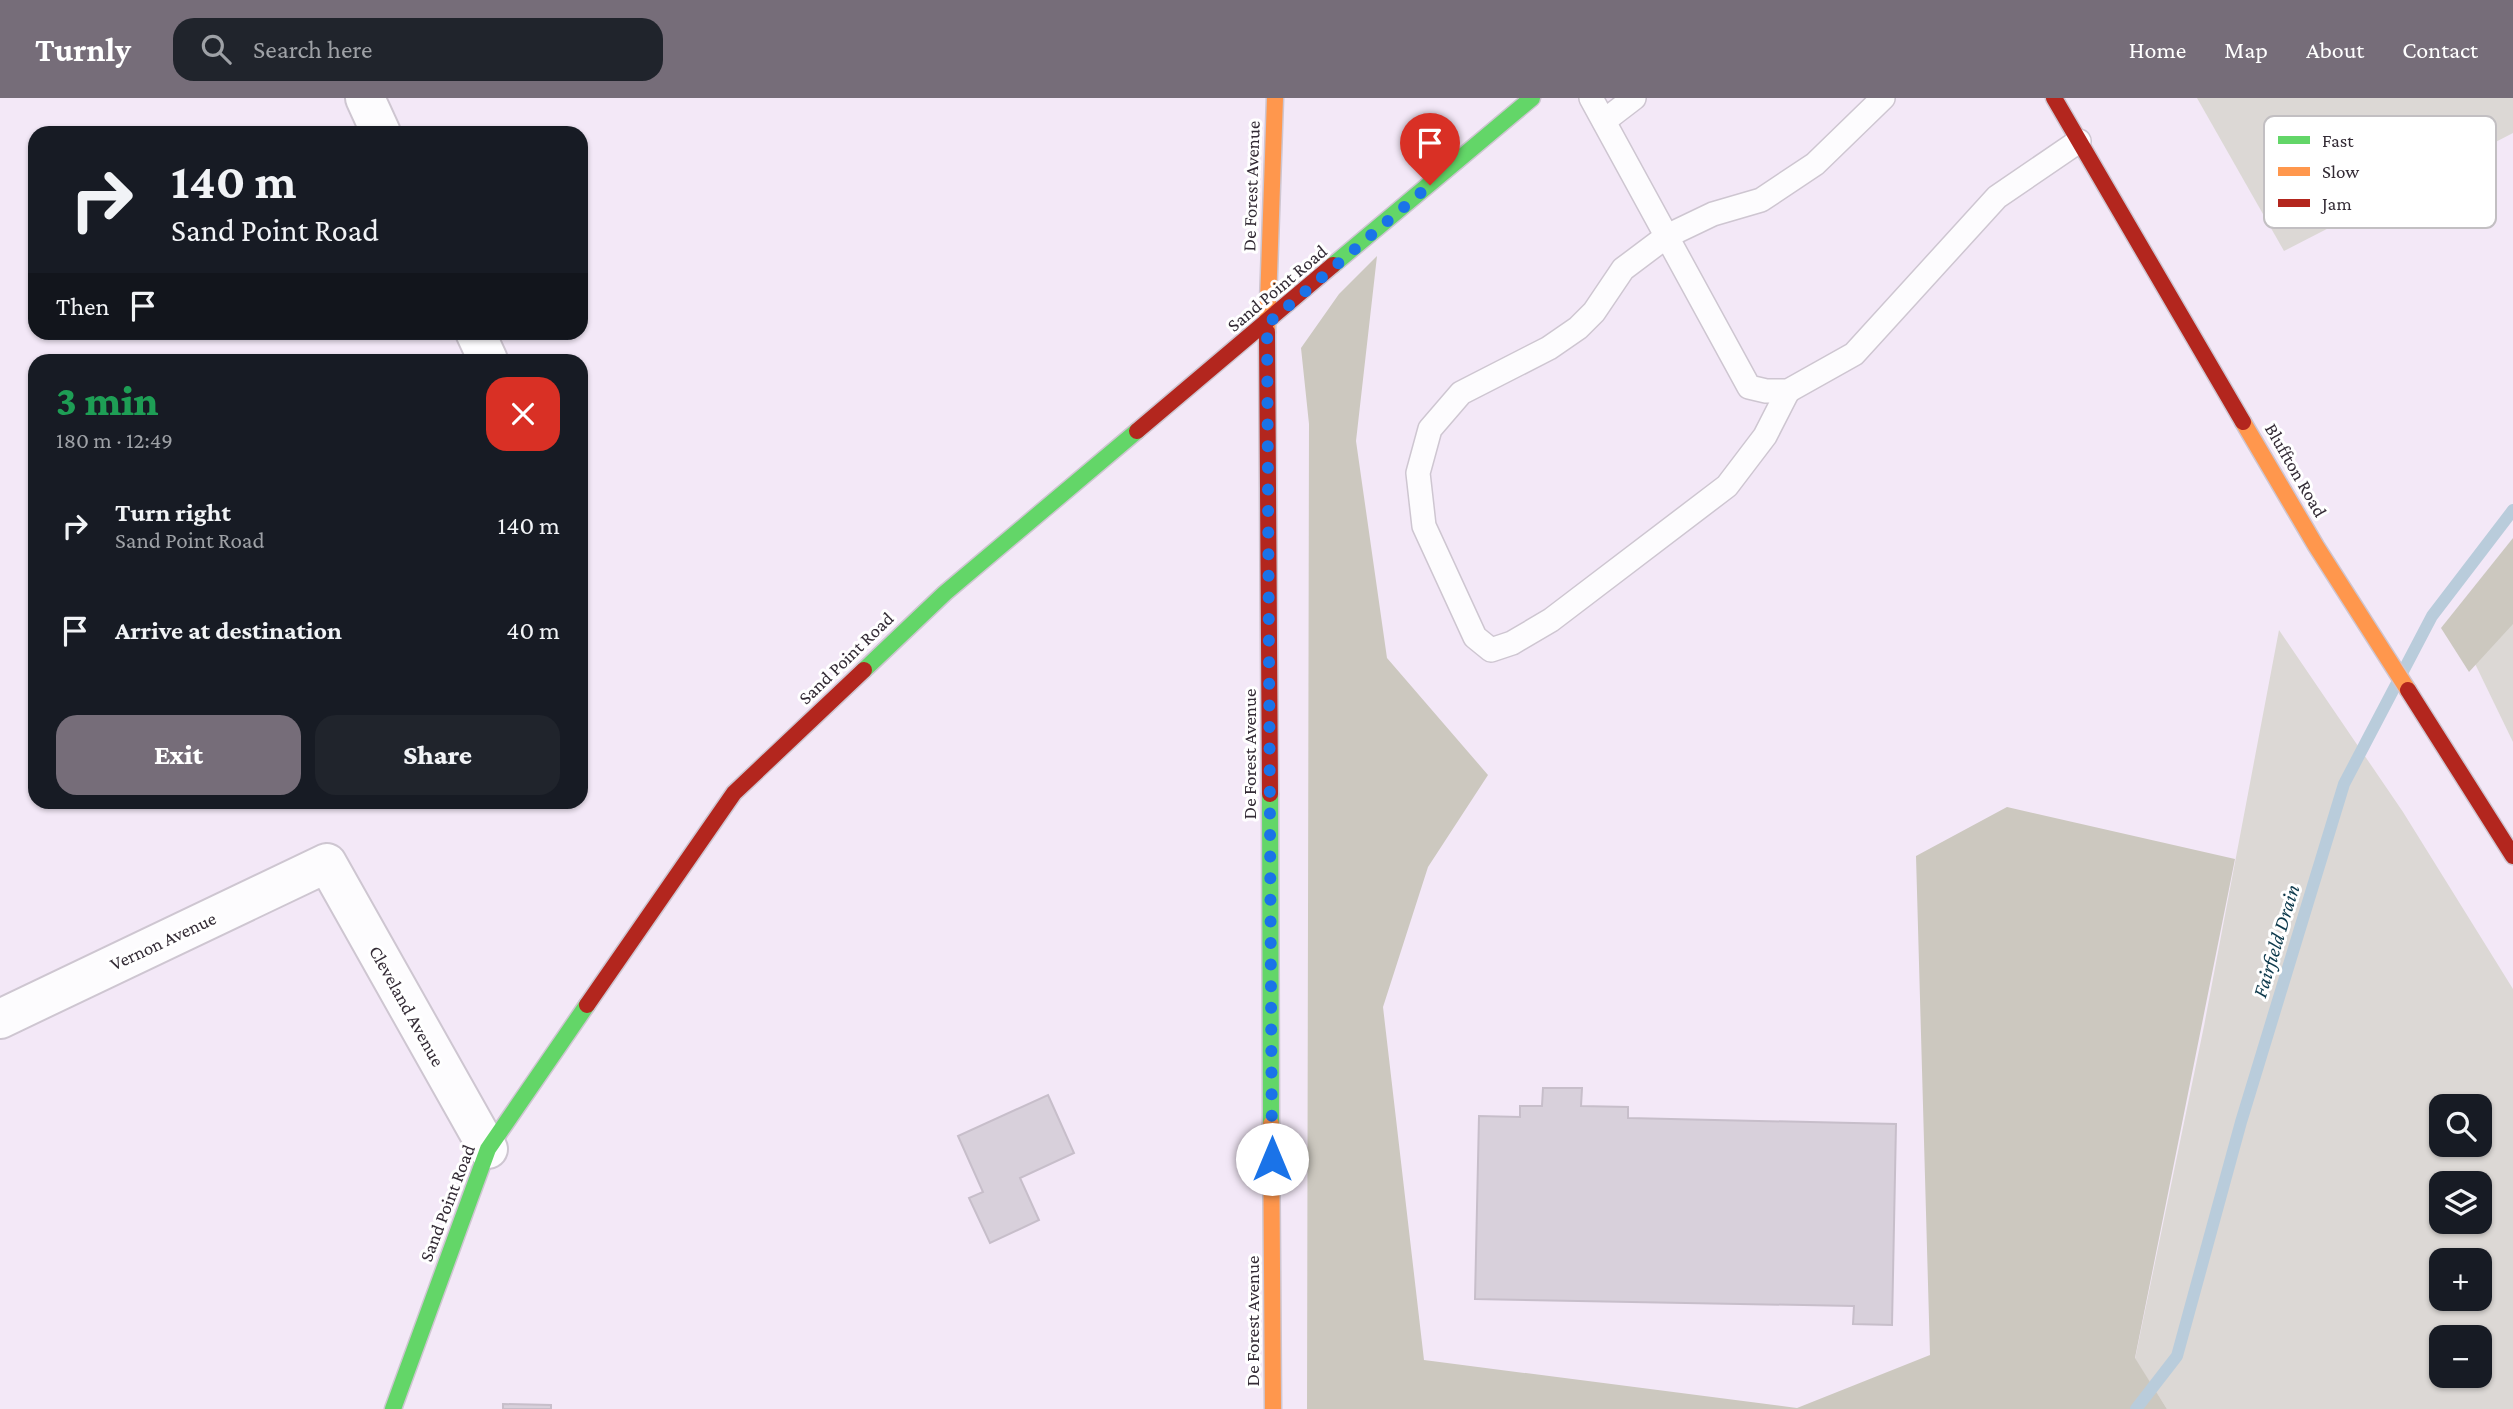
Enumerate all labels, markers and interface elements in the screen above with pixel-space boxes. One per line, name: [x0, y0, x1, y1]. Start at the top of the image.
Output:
search box: [173, 18, 663, 81]
icon: search: [197, 30, 235, 68]
text: Turnly: [35, 31, 131, 68]
text: Search here: [253, 35, 372, 64]
text: Home: [2129, 36, 2186, 63]
text: Map: [2224, 36, 2268, 63]
text: About: [2306, 36, 2364, 63]
text: Contact: [2402, 36, 2478, 63]
pin: [1400, 113, 1460, 185]
legend: [2264, 116, 2496, 228]
street label: De Forest Avenue: [1238, 120, 1264, 252]
icon: arrive: [1411, 124, 1449, 162]
text: Fast: [2322, 130, 2354, 151]
icon: right: [56, 154, 147, 245]
text: 140 m: [171, 154, 296, 209]
text: Slow: [2322, 161, 2359, 182]
text: Jam: [2320, 193, 2352, 214]
text: Sand Point Road: [171, 212, 379, 248]
street label: Sand Point Road: [1223, 240, 1331, 336]
icon: arrive: [124, 287, 162, 325]
text: Then: [56, 292, 110, 321]
text: 3 min: [56, 377, 159, 424]
button: close: [486, 377, 560, 451]
street label: Bluffton Road: [2261, 419, 2331, 521]
text: 180 m · 12:49: [56, 427, 173, 453]
text: Turn right: [115, 498, 231, 527]
icon: right: [56, 507, 94, 545]
text: 140 m: [498, 511, 560, 540]
text: Sand Point Road: [115, 527, 265, 553]
street label: Sand Point Road: [794, 608, 898, 708]
icon: arrive: [56, 612, 94, 650]
text: Arrive at destination: [115, 616, 342, 645]
text: 40 m: [506, 616, 560, 645]
street label: De Forest Avenue: [1239, 689, 1260, 819]
button: Exit: [56, 715, 301, 795]
button: Share: [315, 715, 560, 795]
water label: Fairfield Drain: [2247, 882, 2305, 1000]
street label: Vernon Avenue: [107, 907, 219, 975]
street label: Cleveland Avenue: [365, 942, 449, 1070]
map controls: [2429, 1094, 2492, 1388]
button: search: [2429, 1094, 2492, 1157]
position arrow: [1235, 1122, 1309, 1196]
street label: Sand Point Road: [415, 1142, 479, 1264]
button: layers: [2429, 1171, 2492, 1234]
button: +: [2429, 1248, 2492, 1311]
street label: De Forest Avenue: [1242, 1256, 1263, 1386]
button: −: [2429, 1325, 2492, 1388]

